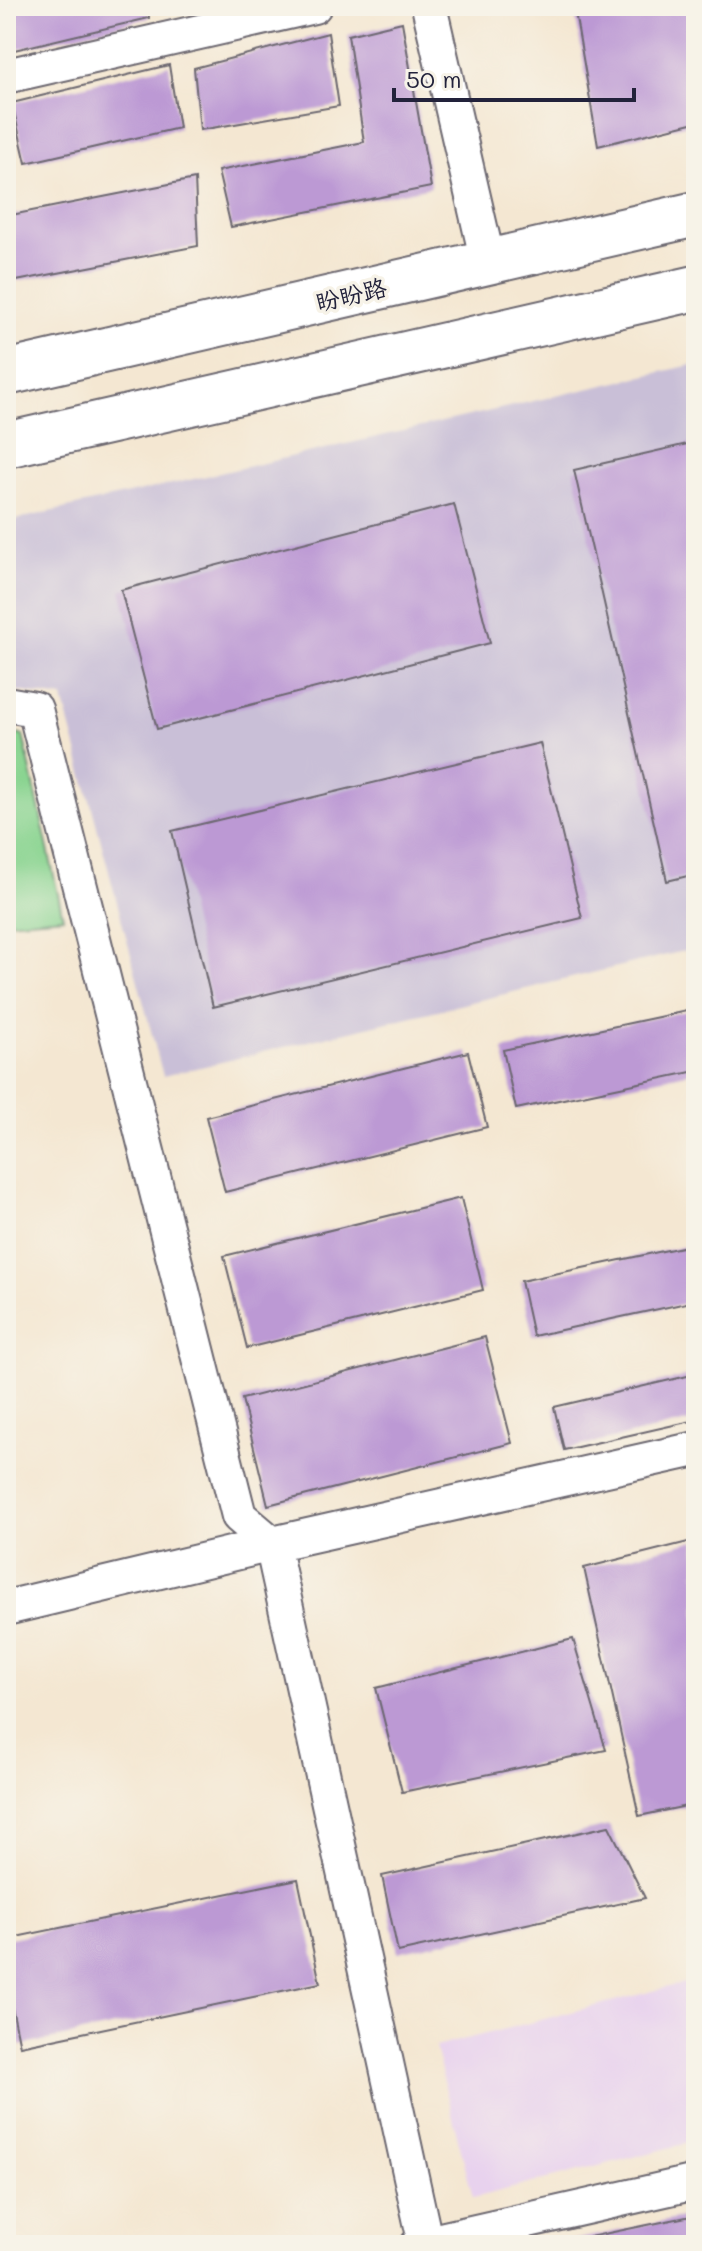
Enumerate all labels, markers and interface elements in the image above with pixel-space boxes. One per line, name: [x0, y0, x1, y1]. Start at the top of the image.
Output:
scale bar: [394, 52, 634, 102]
text: 50 m: [406, 63, 462, 94]
street label: 盼盼路: [312, 271, 390, 317]

